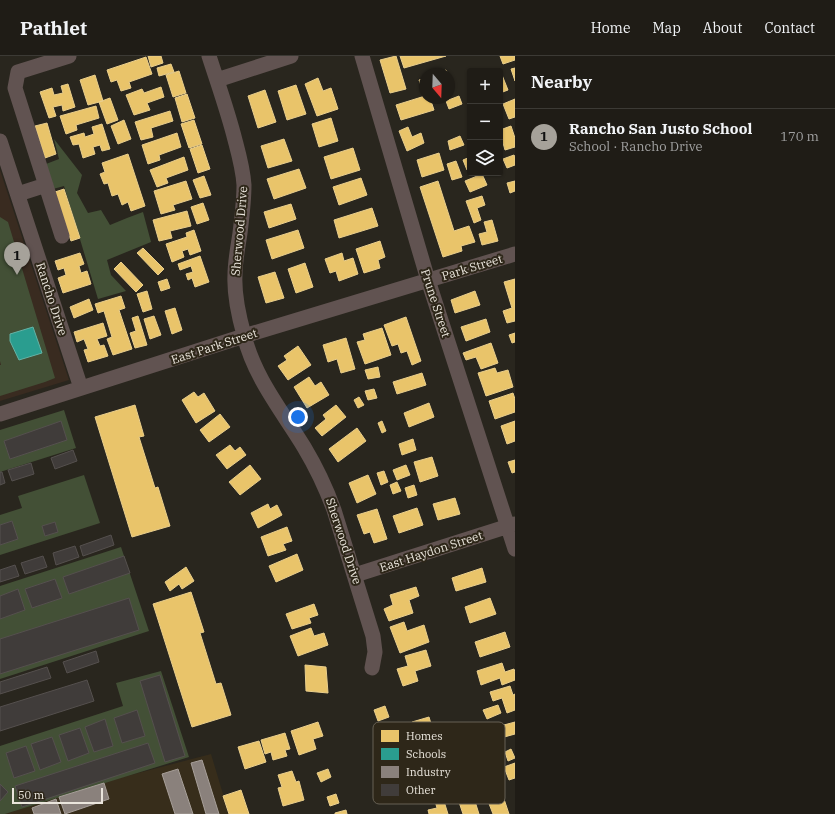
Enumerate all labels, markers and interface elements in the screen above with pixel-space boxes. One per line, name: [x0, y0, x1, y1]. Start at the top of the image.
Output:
text: Pathlet: [20, 16, 87, 40]
text: Home: [591, 19, 630, 37]
text: Map: [652, 19, 681, 37]
text: About: [703, 19, 742, 37]
text: Contact: [764, 19, 815, 37]
north arrow: [419, 68, 455, 104]
map controls: [467, 68, 503, 176]
button: +: [467, 68, 503, 104]
text: Nearby: [531, 71, 592, 93]
button: −: [467, 104, 503, 140]
text: Rancho San Justo School: [569, 119, 752, 138]
text: 1: [540, 128, 548, 145]
text: 170 m: [780, 128, 819, 145]
text: School · Rancho Drive: [569, 138, 703, 155]
button: layers: [467, 140, 503, 176]
street label: Sherwood Drive: [228, 185, 250, 277]
pin: 1: [4, 242, 30, 275]
street label: Park Street: [440, 251, 504, 283]
street label: Rancho Drive: [33, 261, 71, 337]
street label: Prune Street: [418, 267, 454, 339]
street label: East Park Street: [169, 325, 259, 367]
your location: [288, 407, 308, 427]
street label: Sherwood Drive: [323, 496, 365, 586]
street label: East Haydon Street: [378, 527, 484, 575]
legend: [373, 722, 505, 804]
text: Homes: [406, 729, 443, 743]
text: Schools: [406, 747, 446, 761]
text: Industry: [406, 765, 451, 779]
text: Other: [406, 783, 436, 797]
scale bar: [12, 786, 103, 805]
text: 50 m: [18, 788, 44, 802]

